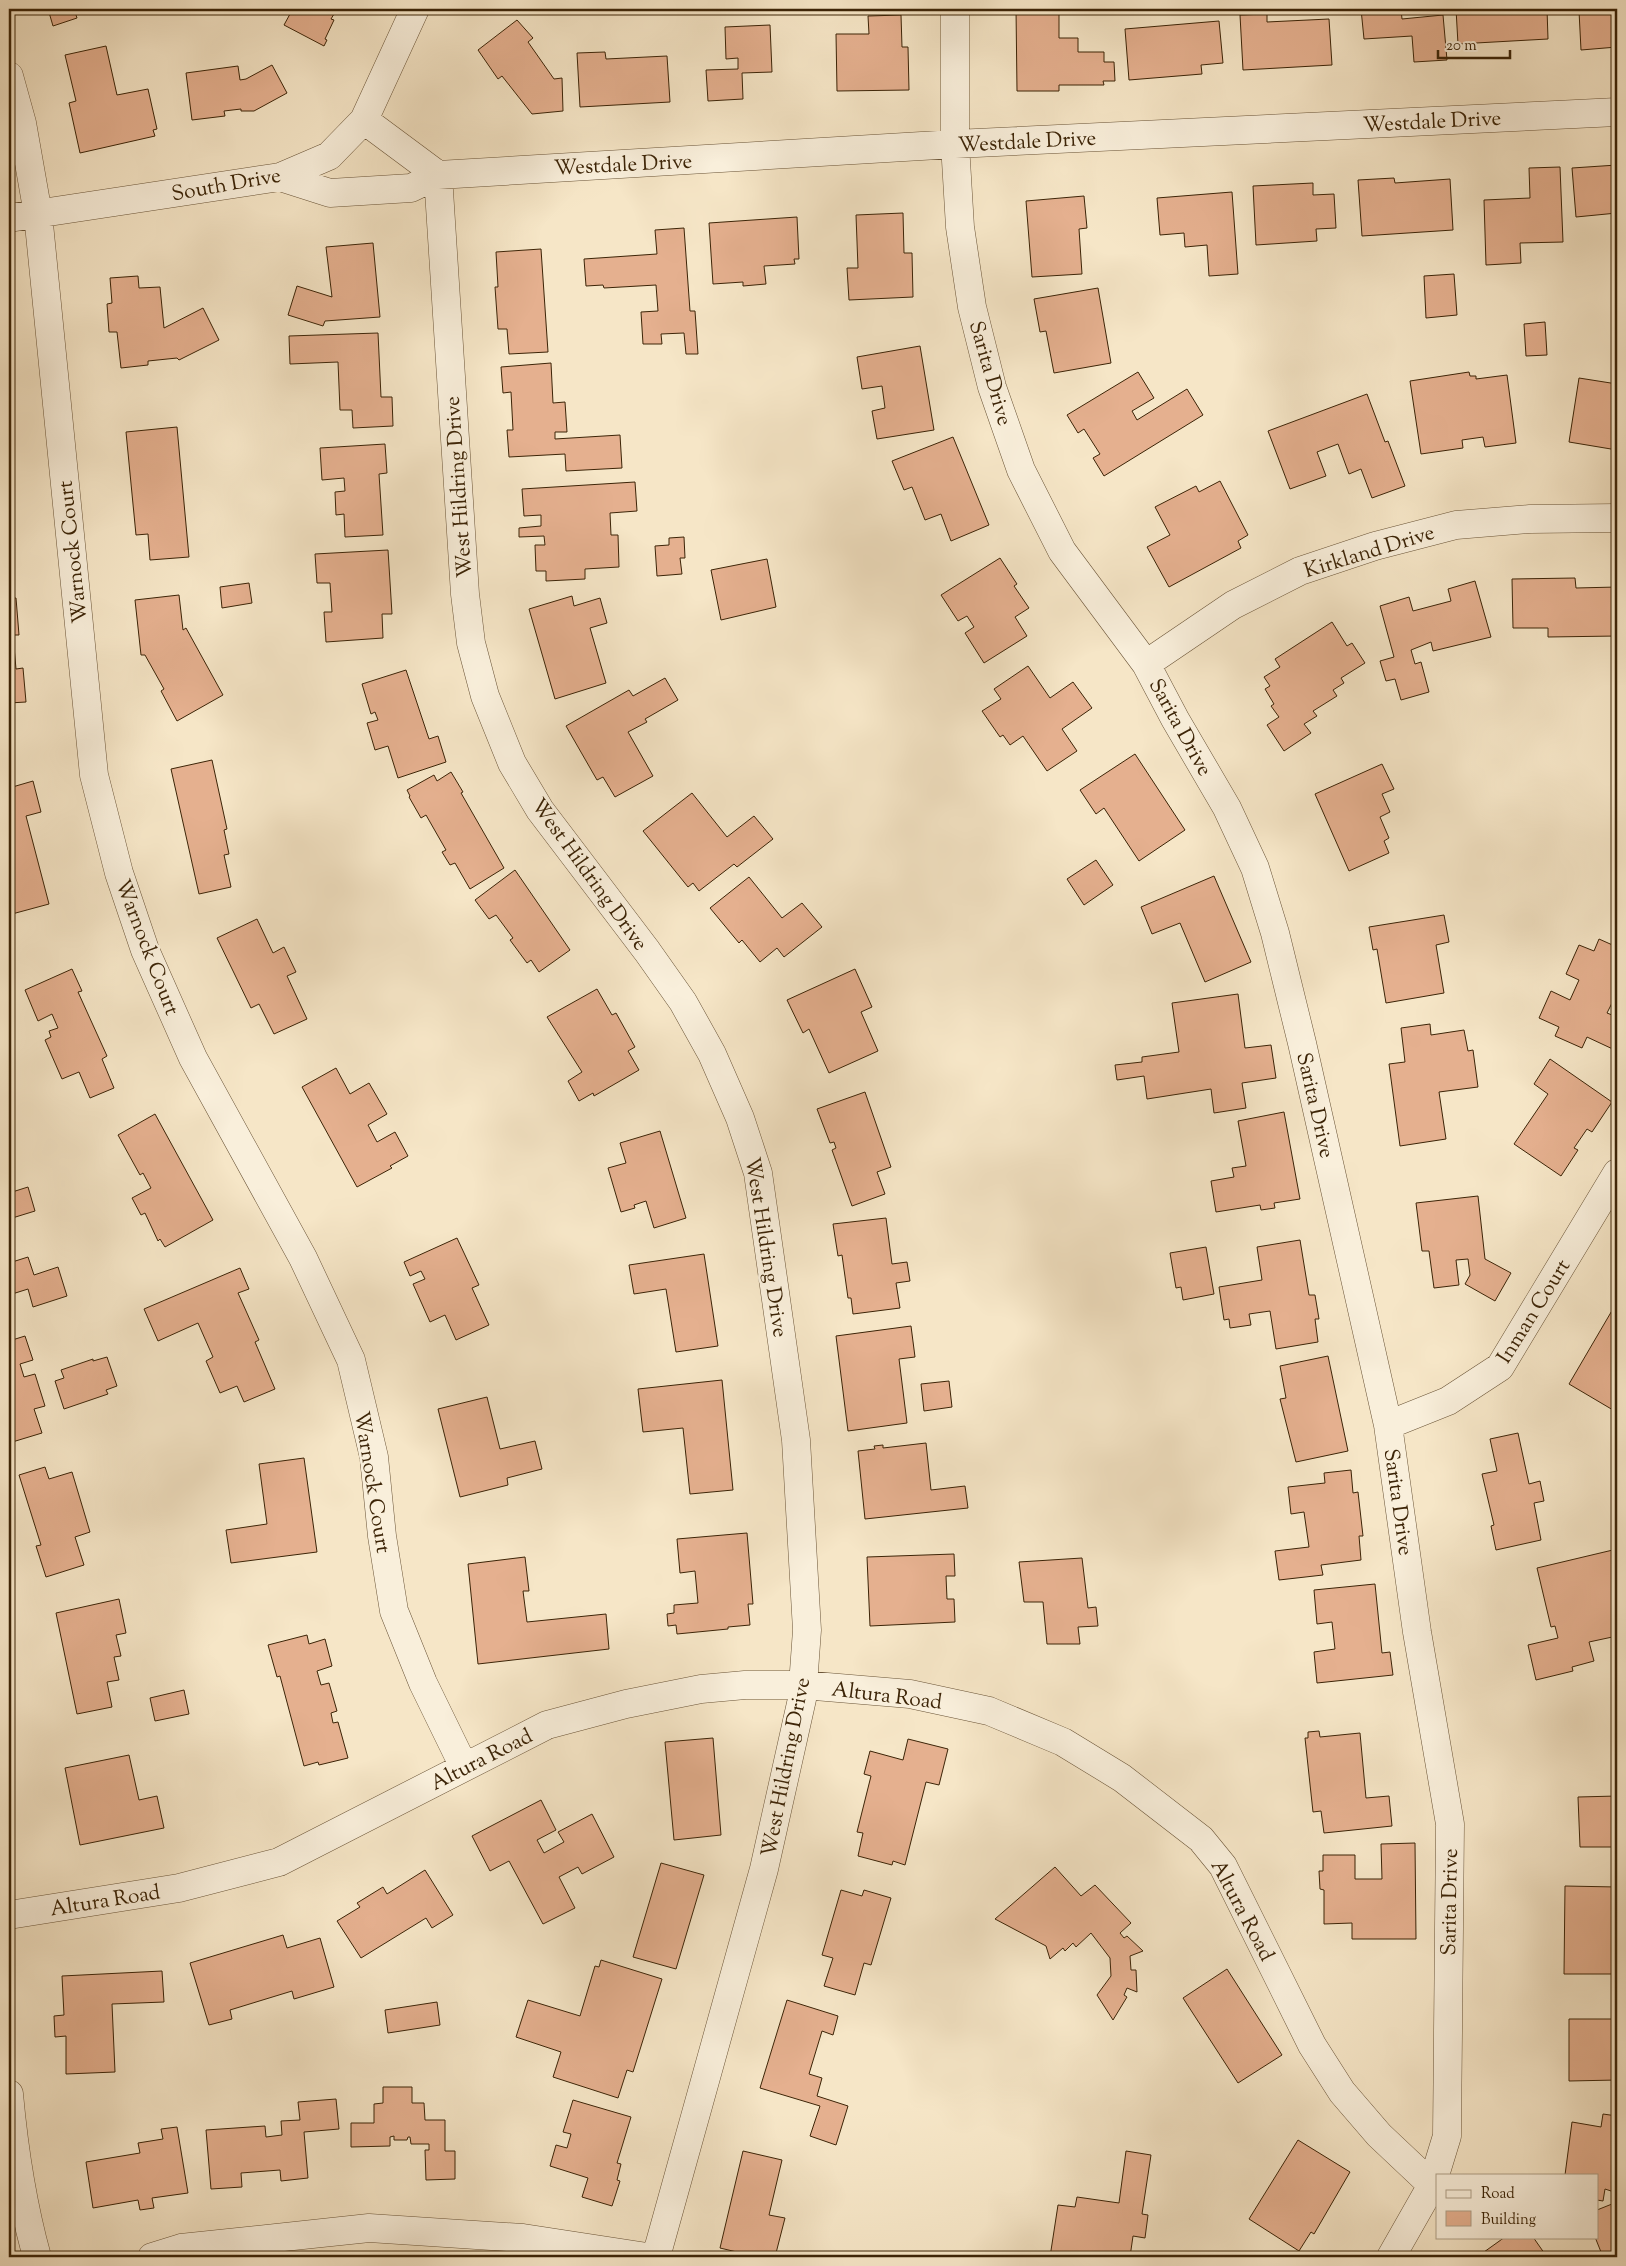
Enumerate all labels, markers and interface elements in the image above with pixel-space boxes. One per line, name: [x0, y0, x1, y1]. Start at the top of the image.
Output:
scale bar: [1438, 28, 1511, 60]
text: 20 m: [1446, 36, 1477, 57]
street label: Westdale Drive: [1362, 104, 1502, 142]
street label: Westdale Drive: [957, 124, 1097, 162]
street label: Westdale Drive: [553, 147, 693, 185]
street label: South Drive: [169, 162, 283, 210]
street label: Sarita Drive: [960, 318, 1018, 429]
street label: West Hildring Drive: [439, 395, 481, 579]
street label: Warnock Court: [52, 479, 96, 625]
street label: Kirkland Drive: [1301, 519, 1438, 587]
street label: Sarita Drive: [1140, 674, 1218, 782]
street label: West Hildring Drive: [523, 793, 654, 958]
street label: Warnock Court: [106, 875, 186, 1020]
street label: Sarita Drive: [1287, 1050, 1341, 1161]
street label: West Hildring Drive: [736, 1155, 794, 1340]
street label: Inman Court: [1491, 1254, 1579, 1370]
street label: Warnock Court: [345, 1409, 397, 1555]
street label: Sarita Drive: [1375, 1447, 1419, 1558]
street label: West Hildring Drive: [755, 1675, 819, 1860]
street label: Altura Road: [830, 1675, 944, 1719]
street label: Altura Road: [426, 1722, 538, 1799]
street label: Sarita Drive: [1435, 1848, 1467, 1956]
street label: Altura Road: [1202, 1855, 1281, 1967]
street label: Altura Road: [48, 1878, 163, 1925]
legend: [1436, 2174, 1598, 2238]
text: Road: [1481, 2184, 1515, 2205]
text: Building: [1481, 2210, 1536, 2231]

